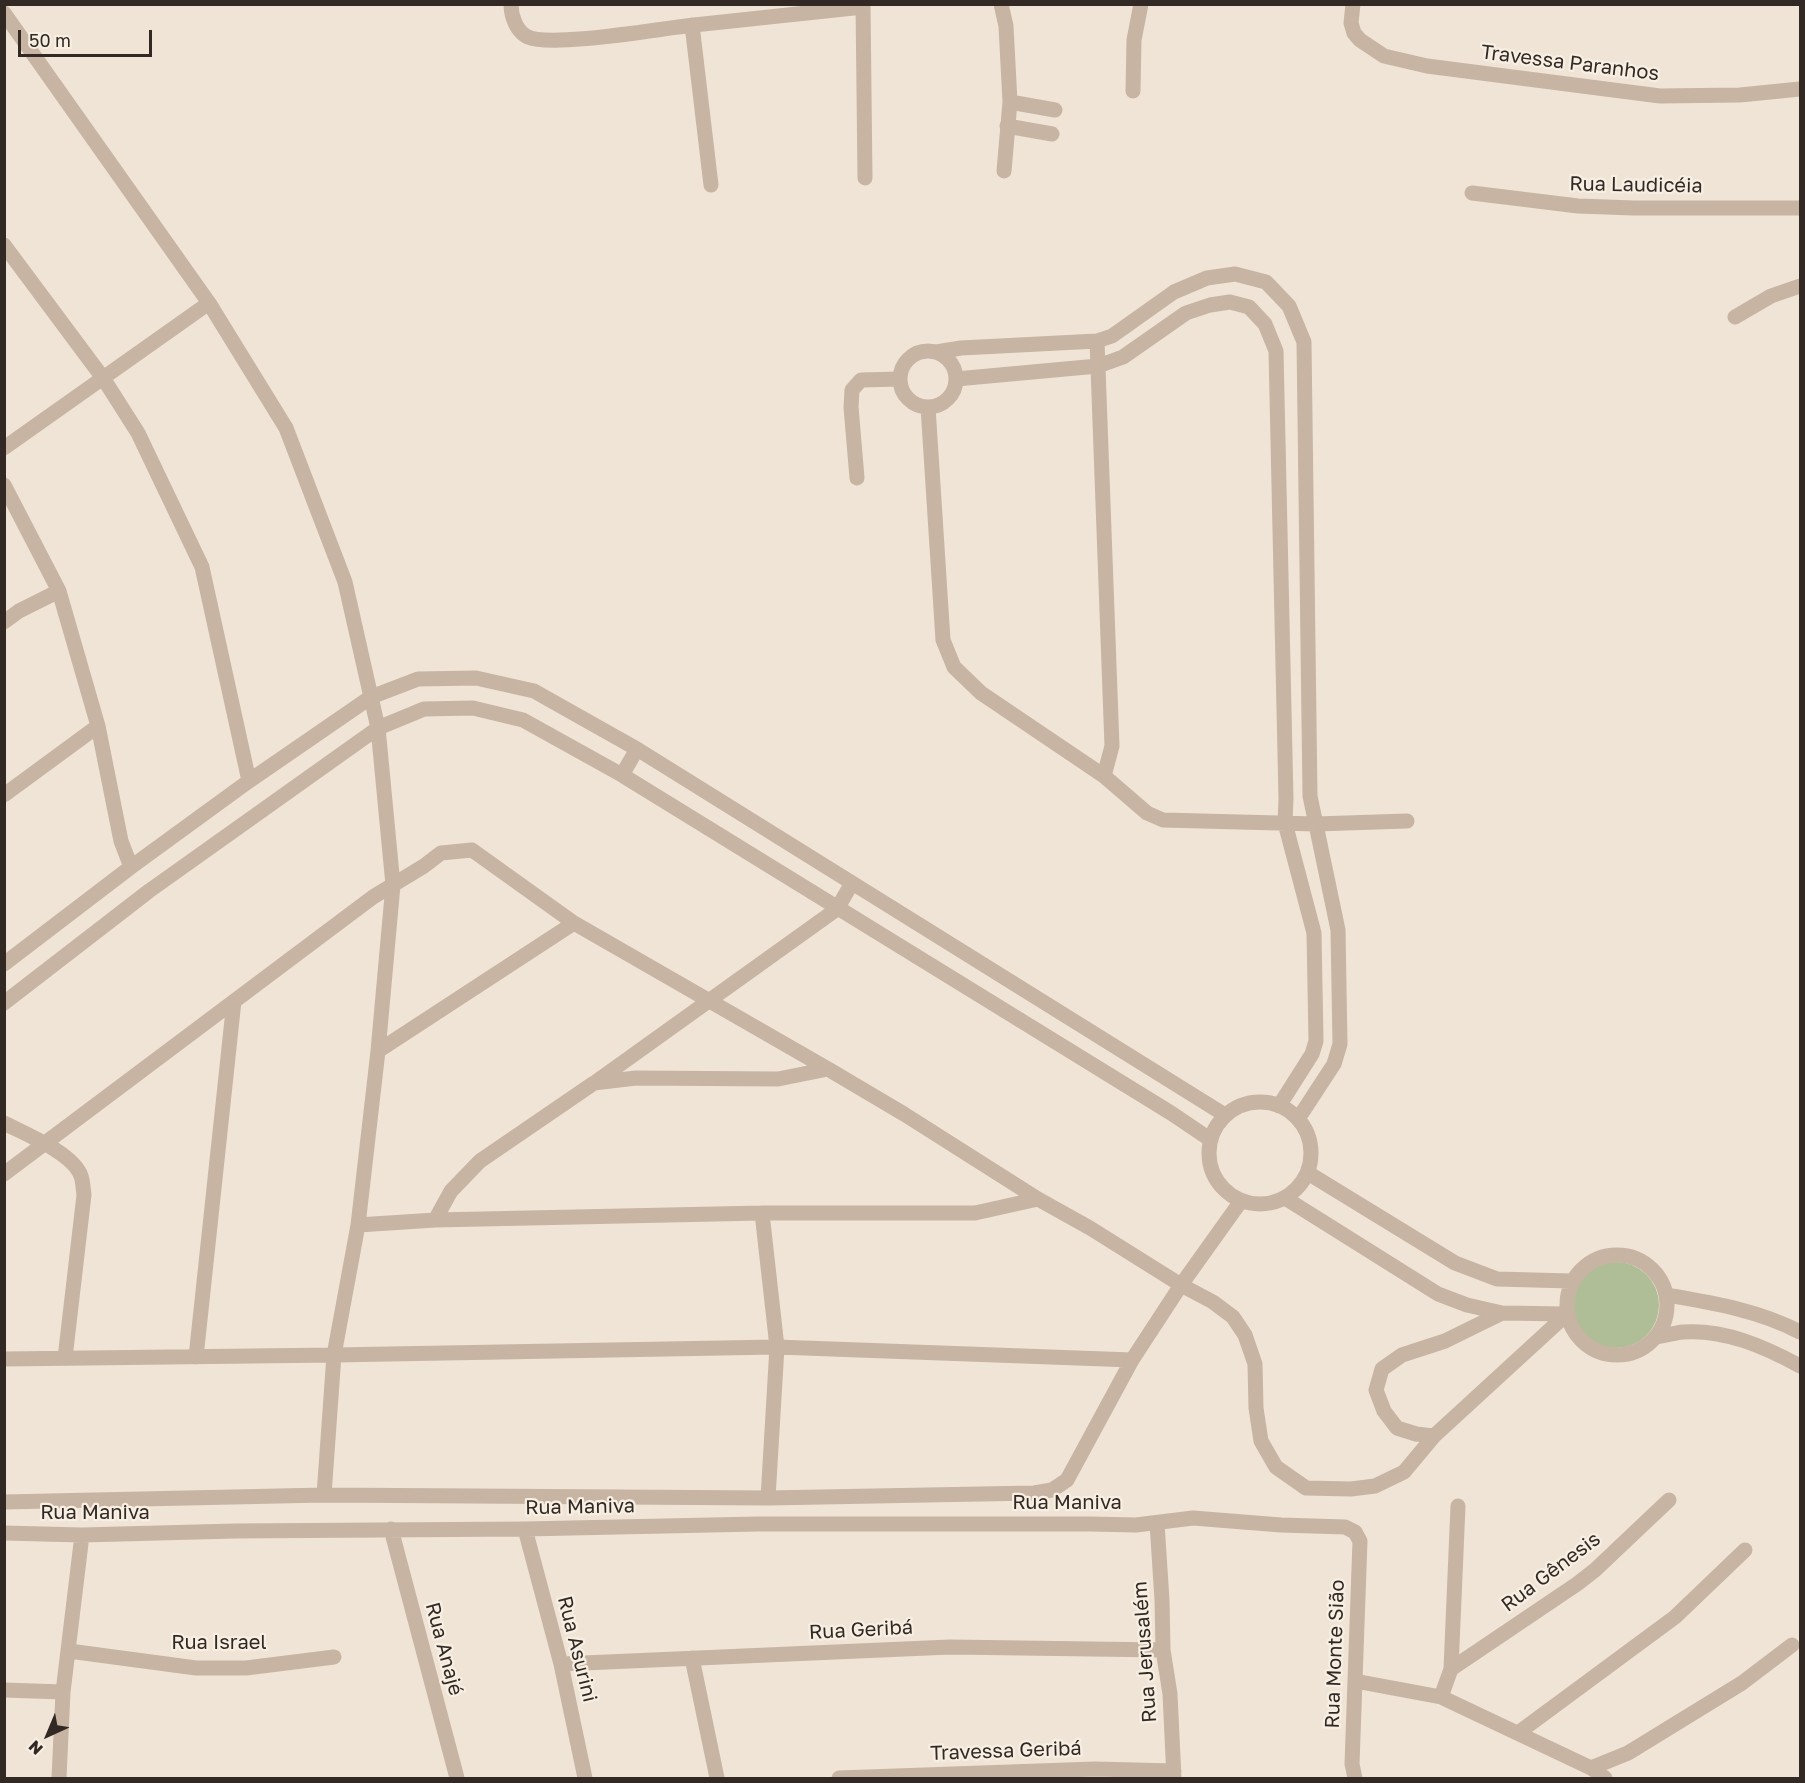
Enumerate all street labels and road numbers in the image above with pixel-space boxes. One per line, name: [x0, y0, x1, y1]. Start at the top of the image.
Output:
street label: Travessa Paranhos: [1480, 40, 1660, 86]
street label: Rua Laudicéia: [1569, 172, 1703, 198]
street label: Rua Maniva: [1012, 1491, 1122, 1515]
street label: Rua Maniva: [525, 1494, 635, 1520]
street label: Rua Maniva: [40, 1501, 150, 1525]
street label: Rua Gênesis: [1497, 1527, 1605, 1617]
street label: Rua Monte Sião: [1320, 1579, 1350, 1729]
street label: Rua Jerusalém: [1128, 1581, 1162, 1723]
street label: Rua Asurini: [552, 1593, 602, 1705]
street label: Rua Anajé: [420, 1600, 468, 1698]
street label: Rua Geribá: [808, 1615, 914, 1645]
street label: Rua Israel: [171, 1631, 267, 1655]
street label: Travessa Geribá: [930, 1736, 1082, 1766]

